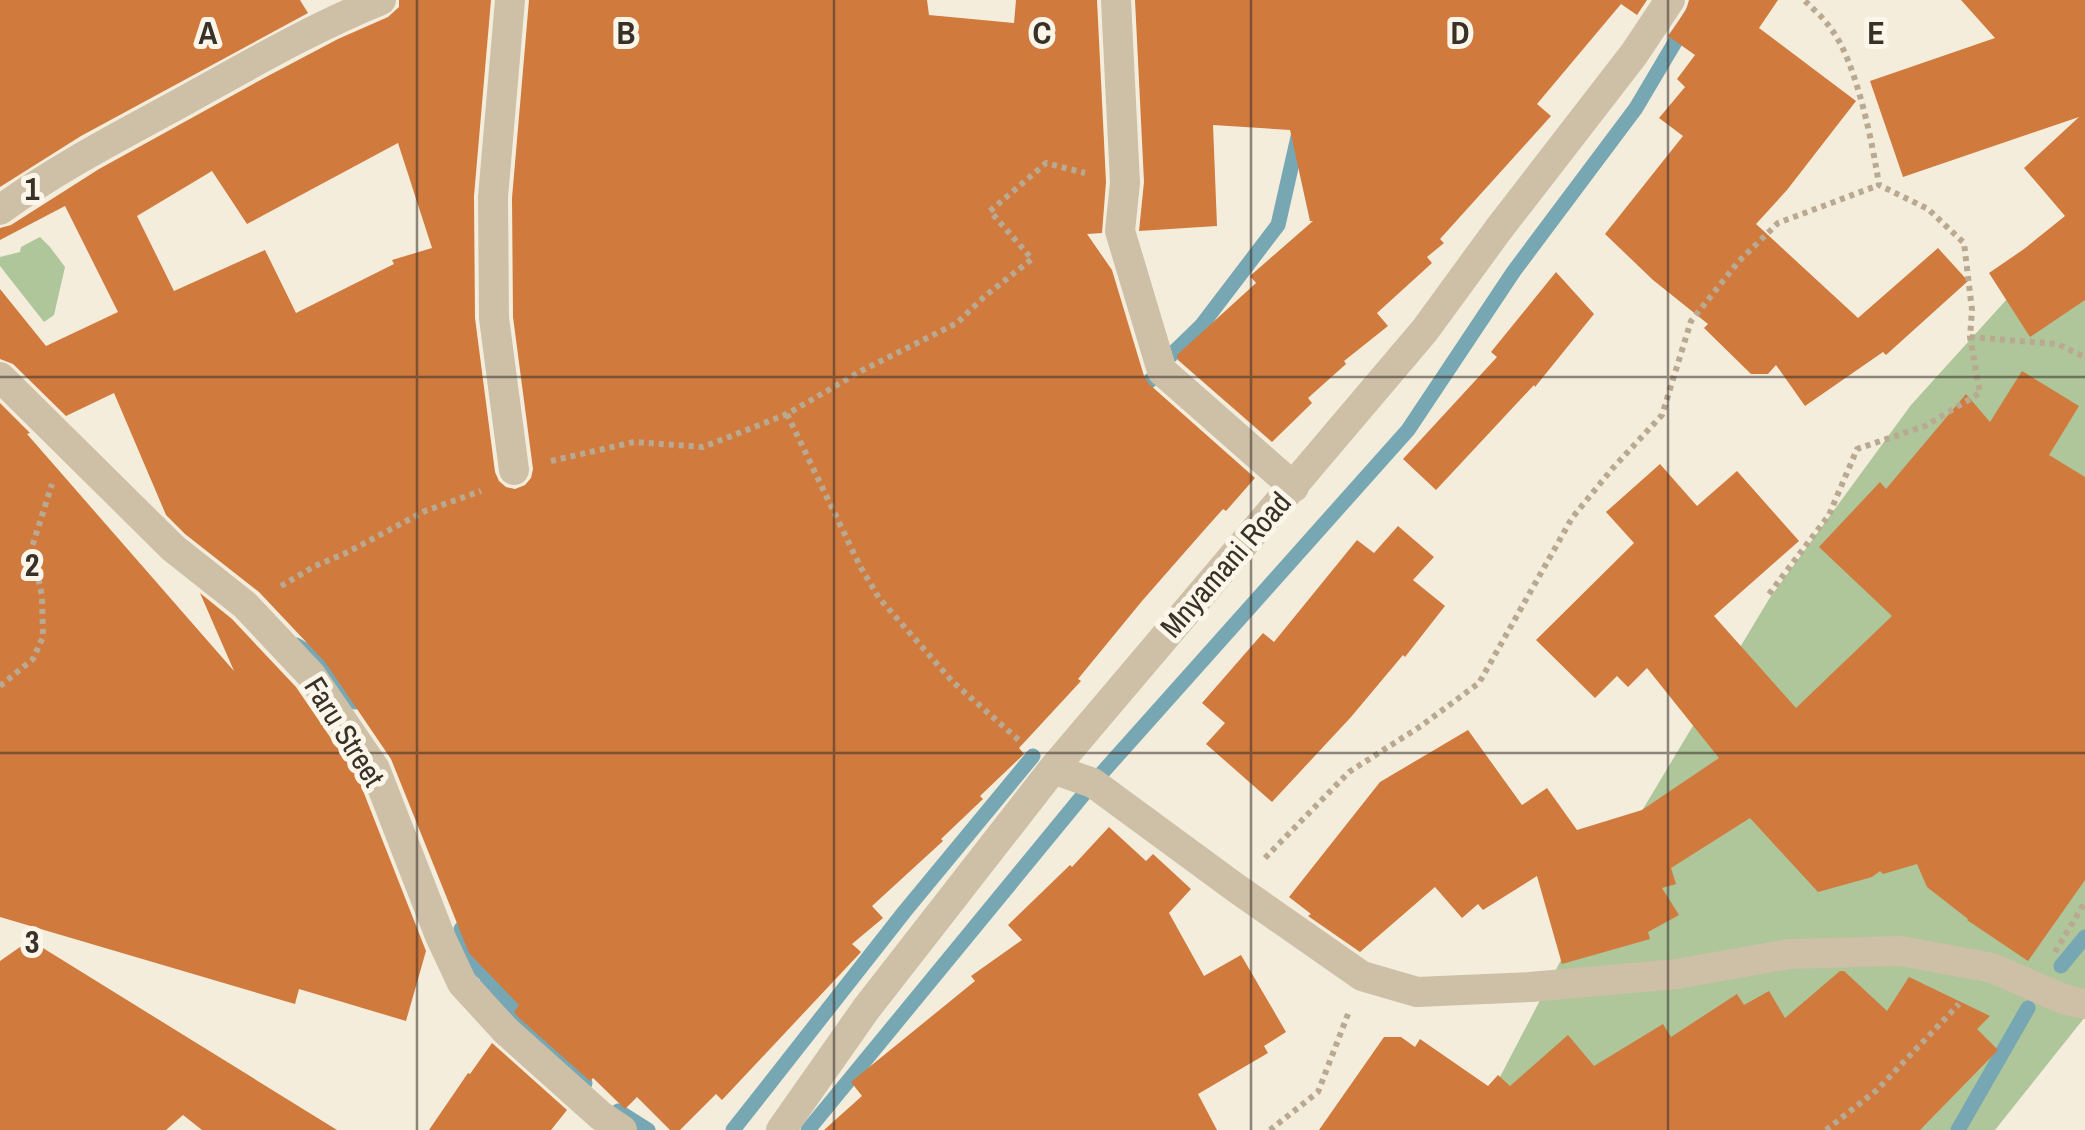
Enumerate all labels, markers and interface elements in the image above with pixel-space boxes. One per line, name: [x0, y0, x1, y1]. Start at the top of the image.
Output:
text: A: [199, 11, 218, 54]
text: B: [617, 11, 635, 54]
text: C: [1033, 11, 1051, 54]
text: D: [1451, 11, 1469, 54]
text: E: [1867, 11, 1885, 54]
text: 1: [25, 167, 40, 210]
street label: Mnyamani Road: [1151, 483, 1300, 646]
text: 2: [25, 543, 39, 586]
street label: Faru Street: [296, 669, 394, 794]
text: 3: [25, 920, 39, 963]

